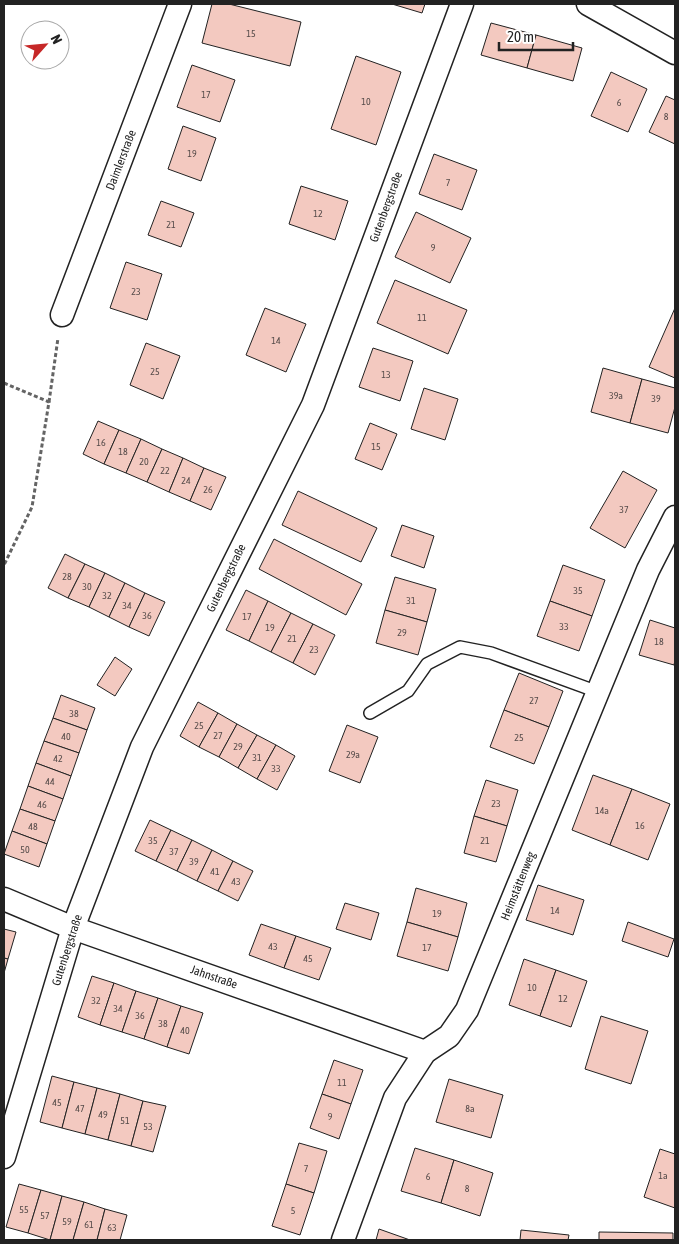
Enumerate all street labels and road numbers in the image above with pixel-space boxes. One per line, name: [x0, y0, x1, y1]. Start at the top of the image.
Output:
street label: Daimlerstraße: [103, 128, 139, 192]
street label: Gutenbergstraße: [367, 170, 405, 244]
street label: Gutenbergstraße: [204, 542, 248, 614]
street label: Heimstättenweg: [498, 849, 538, 922]
street label: Gutenbergstraße: [49, 913, 85, 987]
street label: Jahnstraße: [189, 962, 239, 992]

